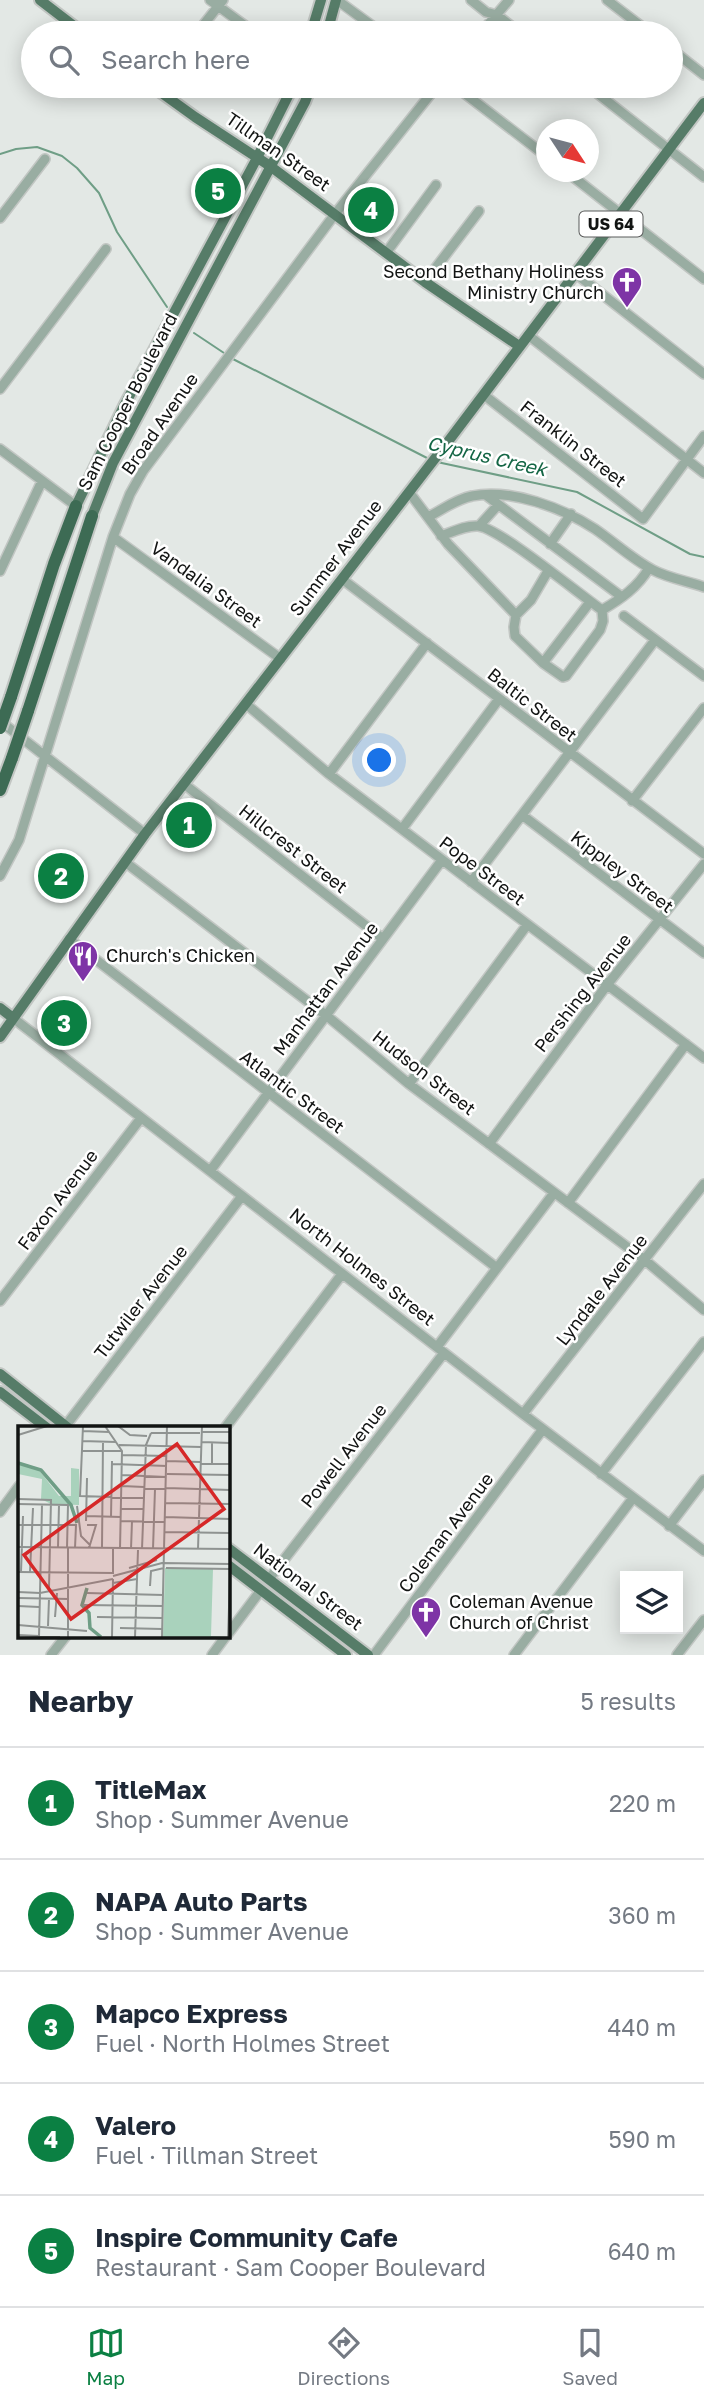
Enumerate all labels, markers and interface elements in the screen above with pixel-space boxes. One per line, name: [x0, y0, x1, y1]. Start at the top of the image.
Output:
search box: [21, 21, 683, 98]
icon: search: [45, 41, 83, 79]
text: Search here: [101, 44, 250, 75]
street label: Tillman Street: [222, 107, 335, 195]
north arrow: [536, 119, 599, 182]
pin: 5: [195, 165, 241, 217]
pin: 4: [348, 184, 394, 236]
road number: US 64: [580, 212, 642, 236]
place label: Second Bethany Holiness Ministry Church: [383, 260, 604, 303]
church icon: Second Bethany Holiness Ministry Church: [610, 265, 644, 309]
street label: Sam Cooper Boulevard: [73, 309, 181, 494]
street label: Broad Avenue: [116, 368, 202, 478]
street label: Franklin Street: [516, 395, 631, 491]
water label: Cyprus Creek: [425, 431, 551, 481]
street label: Summer Avenue: [284, 495, 386, 620]
street label: Vandalia Street: [147, 536, 266, 632]
street label: Baltic Street: [484, 663, 582, 746]
your location: [362, 743, 396, 777]
pin: 1: [166, 799, 212, 851]
street label: Hillcrest Street: [235, 799, 352, 897]
street label: Kippley Street: [567, 825, 678, 917]
street label: Pope Street: [435, 831, 530, 910]
pin: 2: [38, 850, 84, 902]
street label: Manhattan Avenue: [268, 917, 383, 1059]
street label: Pershing Avenue: [529, 929, 635, 1056]
restaurant icon: Church's Chicken: [66, 939, 100, 983]
place label: Church's Chicken: [106, 944, 255, 966]
pin: 3: [41, 997, 87, 1049]
street label: Hudson Street: [369, 1025, 481, 1119]
street label: Atlantic Street: [236, 1045, 349, 1138]
street label: Faxon Avenue: [12, 1145, 102, 1254]
street label: North Holmes Street: [285, 1203, 440, 1330]
street label: Lyndale Avenue: [551, 1229, 652, 1349]
street label: Tutwiler Avenue: [89, 1240, 191, 1363]
street label: Powell Avenue: [296, 1399, 391, 1512]
inset map: [18, 1426, 229, 1638]
street label: Coleman Avenue: [393, 1468, 497, 1597]
street label: National Street: [250, 1538, 368, 1634]
map controls: [620, 1571, 683, 1634]
button: layers: [620, 1571, 683, 1634]
place label: Coleman Avenue Church of Christ: [449, 1590, 593, 1633]
church icon: Coleman Avenue Church of Christ: [409, 1595, 443, 1639]
text: Nearby: [28, 1683, 133, 1719]
text: 5 results: [580, 1687, 676, 1715]
text: TitleMax: [95, 1774, 207, 1805]
text: 1: [45, 1789, 57, 1817]
text: 220 m: [609, 1789, 676, 1817]
text: Shop · Summer Avenue: [95, 1805, 349, 1833]
text: NAPA Auto Parts: [95, 1886, 308, 1917]
text: 2: [44, 1901, 58, 1929]
text: 360 m: [608, 1901, 676, 1929]
text: Shop · Summer Avenue: [95, 1917, 349, 1945]
text: Mapco Express: [95, 1998, 288, 2029]
text: 3: [44, 2013, 58, 2041]
text: 440 m: [608, 2013, 676, 2041]
text: Fuel · North Holmes Street: [95, 2029, 390, 2057]
text: Valero: [95, 2110, 176, 2141]
text: 4: [44, 2125, 58, 2153]
text: 590 m: [608, 2125, 676, 2153]
text: Fuel · Tillman Street: [95, 2141, 318, 2169]
text: Inspire Community Cafe: [95, 2222, 398, 2253]
text: 5: [44, 2237, 58, 2265]
text: 640 m: [608, 2237, 676, 2265]
text: Restaurant · Sam Cooper Boulevard: [95, 2253, 486, 2281]
tab: Map: [86, 2324, 125, 2389]
tab: Directions: [297, 2324, 390, 2389]
tab: Saved: [562, 2324, 618, 2389]

